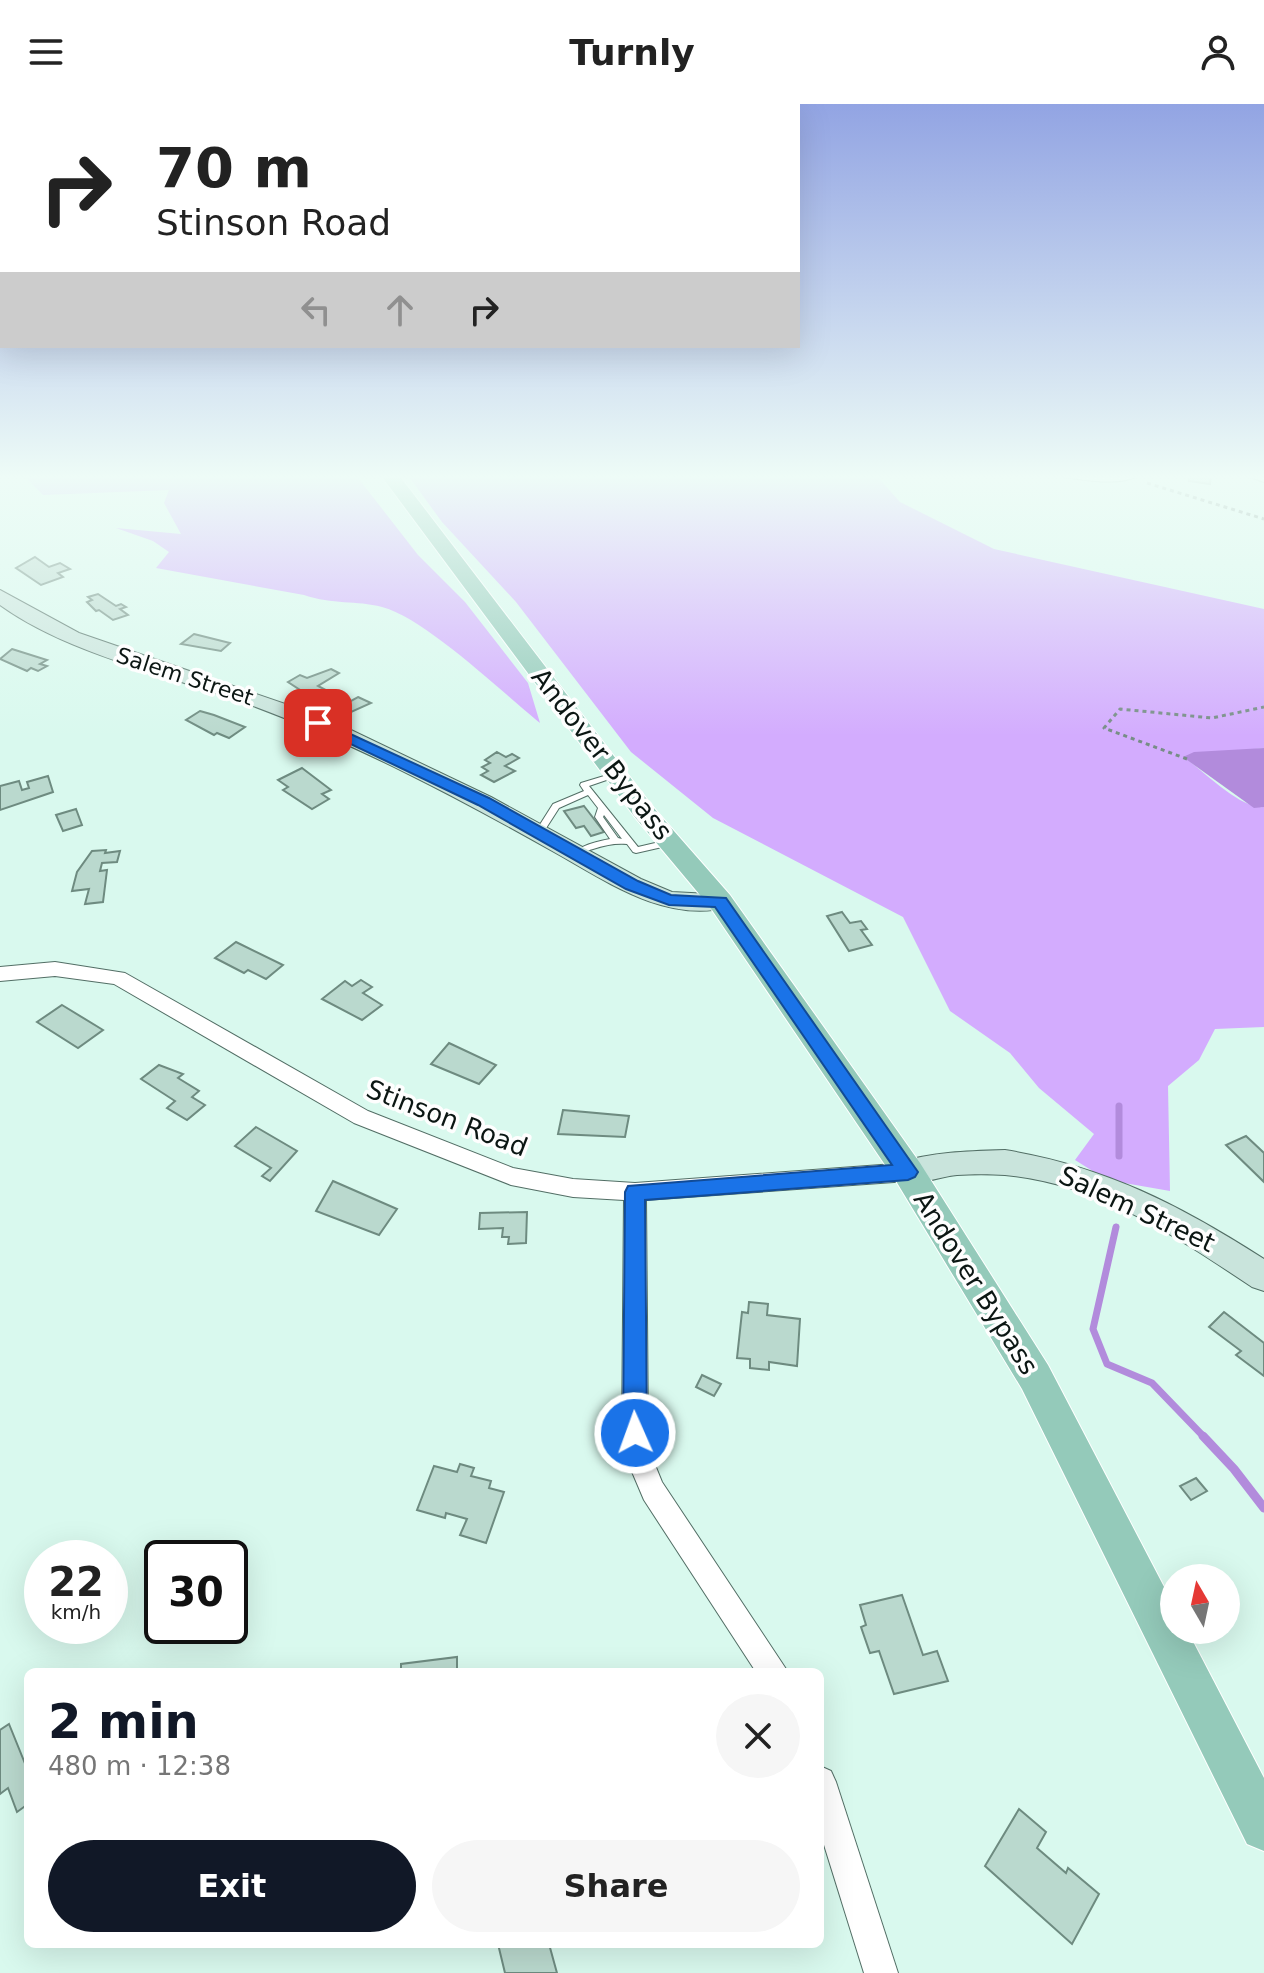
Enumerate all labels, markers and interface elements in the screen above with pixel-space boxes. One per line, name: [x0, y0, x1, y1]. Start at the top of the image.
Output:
icon: menu: [24, 30, 68, 74]
icon: person: [1196, 30, 1240, 74]
text: Turnly: [569, 32, 695, 73]
text: 70 m: [156, 135, 312, 200]
icon: right: [24, 136, 128, 240]
text: Stinson Road: [156, 202, 391, 243]
icon: left: [294, 288, 338, 332]
icon: ahead: [378, 288, 422, 332]
icon: right: [462, 288, 506, 332]
street label: Salem Street: [113, 643, 257, 710]
street label: Andover Bypass: [526, 662, 678, 846]
pin: [284, 689, 352, 757]
icon: arrive: [296, 701, 340, 745]
street label: Stinson Road: [362, 1074, 532, 1162]
street label: Salem Street: [1054, 1160, 1220, 1258]
street label: Andover Bypass: [908, 1186, 1044, 1380]
position arrow: [593, 1391, 677, 1475]
speed limit sign: 30: [144, 1540, 248, 1644]
text: 22: [48, 1559, 104, 1605]
north arrow: [1160, 1564, 1240, 1644]
map controls: [1160, 1564, 1240, 1644]
text: km/h: [51, 1600, 101, 1624]
text: 2 min: [48, 1693, 199, 1749]
button: close: [716, 1694, 800, 1778]
text: 480 m · 12:38: [48, 1751, 231, 1781]
button: Exit: [48, 1840, 416, 1932]
button: Share: [432, 1840, 800, 1932]

